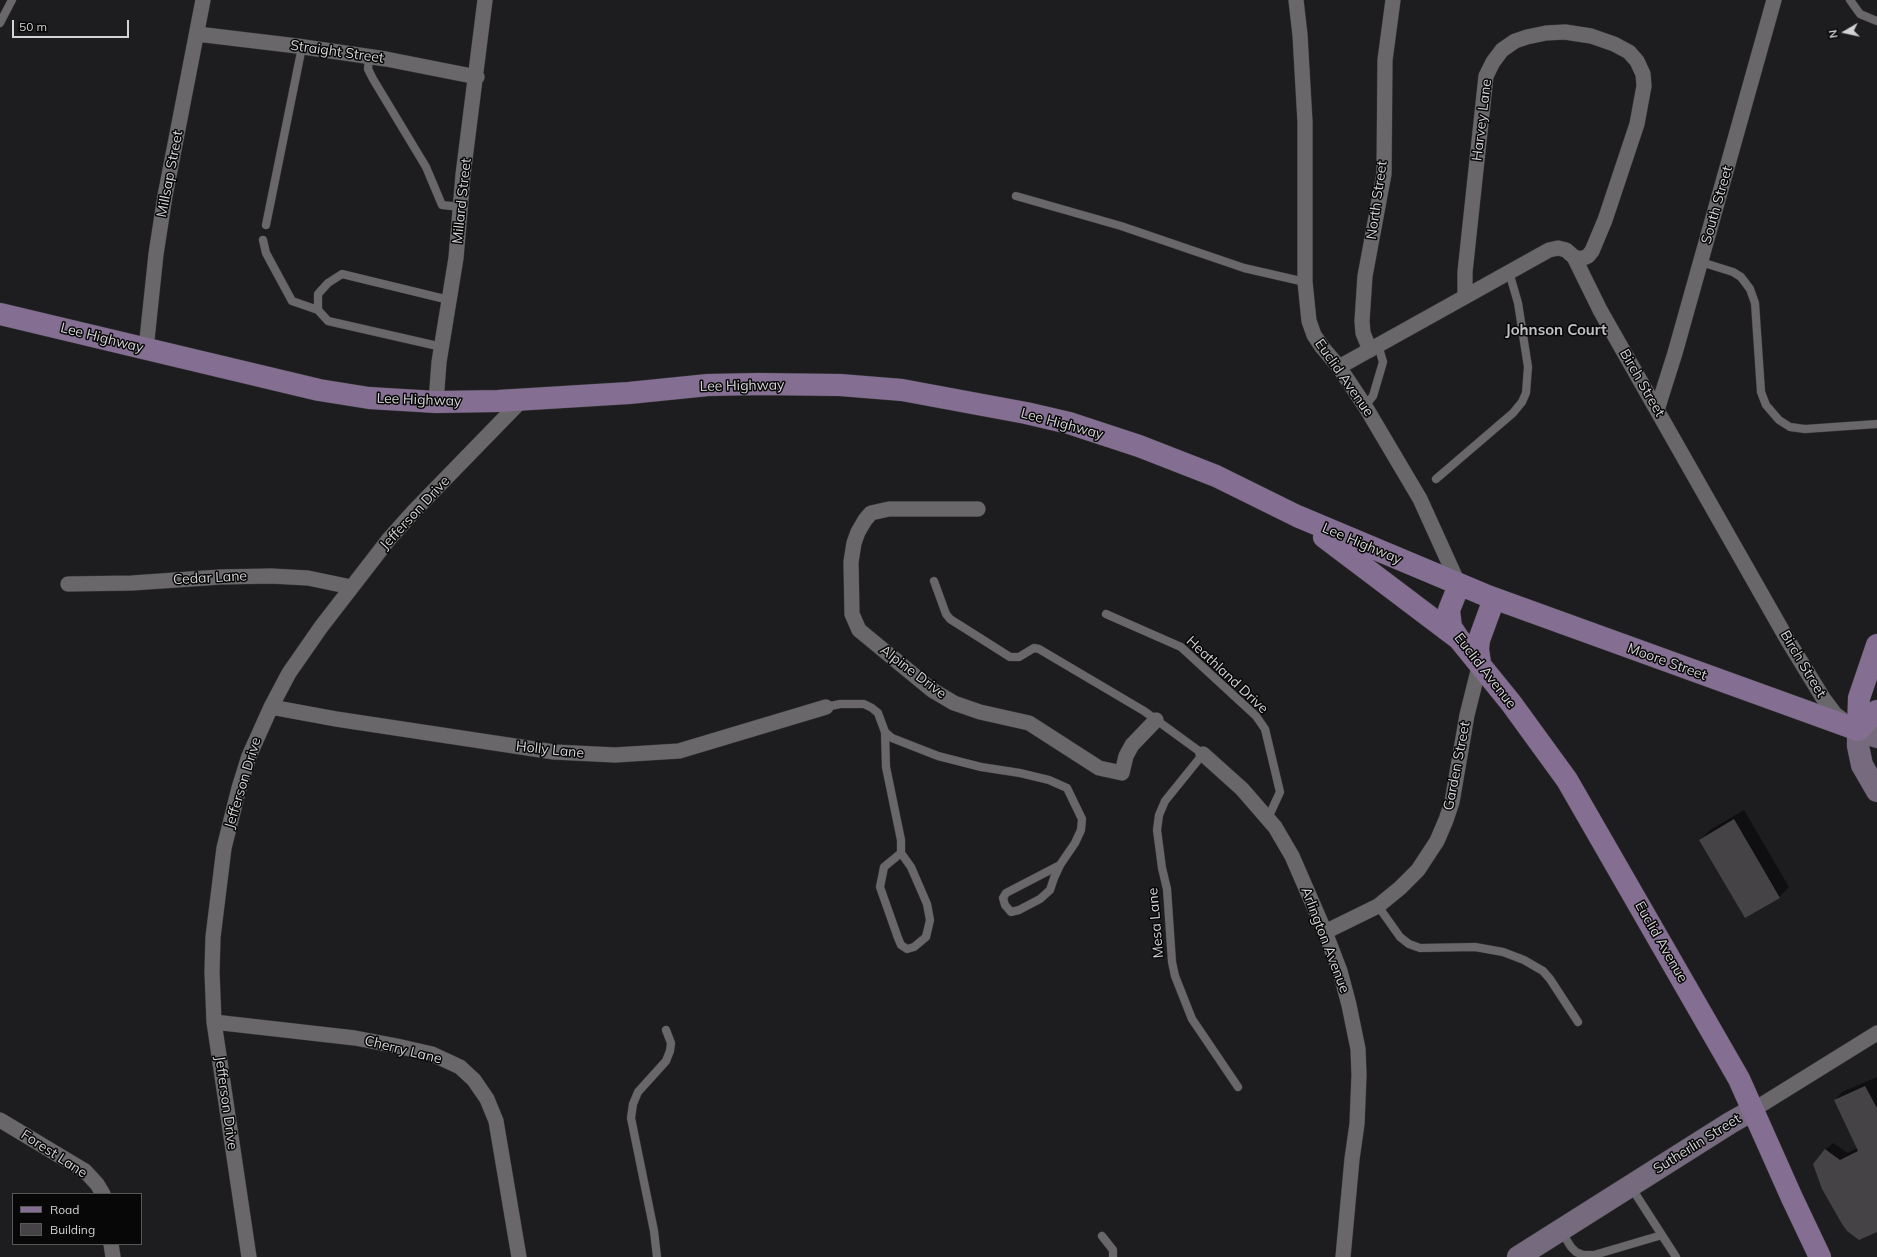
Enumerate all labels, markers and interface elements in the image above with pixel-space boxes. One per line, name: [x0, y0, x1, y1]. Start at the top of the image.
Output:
scale bar: [14, 12, 131, 38]
north arrow: [1825, 12, 1865, 52]
text: 50 m: [19, 19, 47, 34]
text: N: [1826, 29, 1841, 39]
street label: Straight Street: [289, 37, 385, 67]
street label: Harvey Lane: [1469, 78, 1495, 162]
street label: Millsap Street: [153, 129, 187, 219]
street label: Millard Street: [449, 157, 475, 245]
street label: North Street: [1363, 160, 1391, 240]
street label: South Street: [1698, 164, 1736, 246]
street label: Lee Highway: [59, 320, 145, 356]
district label: Johnson Court: [1505, 321, 1607, 339]
street label: Euclid Avenue: [1311, 336, 1377, 420]
street label: Birch Street: [1616, 346, 1668, 420]
street label: Lee Highway: [699, 377, 785, 395]
street label: Lee Highway: [376, 390, 462, 410]
street label: Lee Highway: [1019, 405, 1105, 443]
street label: Jefferson Drive: [377, 473, 453, 553]
street label: Lee Highway: [1320, 520, 1404, 568]
street label: Cedar Lane: [173, 568, 247, 588]
street label: Birch Street: [1776, 627, 1830, 701]
street label: Euclid Avenue: [1450, 630, 1520, 712]
street label: Heathland Drive: [1183, 633, 1271, 717]
street label: Moore Street: [1625, 640, 1709, 684]
street label: Alpine Drive: [877, 642, 949, 702]
street label: Garden Street: [1440, 720, 1474, 812]
street label: Jefferson Drive: [221, 735, 265, 831]
street label: Holly Lane: [515, 738, 585, 762]
street label: Arlington Avenue: [1297, 885, 1353, 995]
street label: Mesa Lane: [1145, 887, 1167, 959]
street label: Euclid Avenue: [1631, 899, 1691, 985]
street label: Cherry Lane: [363, 1032, 443, 1068]
street label: Jefferson Drive: [211, 1055, 241, 1151]
street label: Sutherlin Street: [1650, 1110, 1744, 1178]
street label: Forest Lane: [18, 1126, 90, 1182]
legend: [12, 1193, 142, 1245]
text: Road: [50, 1202, 79, 1217]
text: Building: [50, 1222, 95, 1237]

